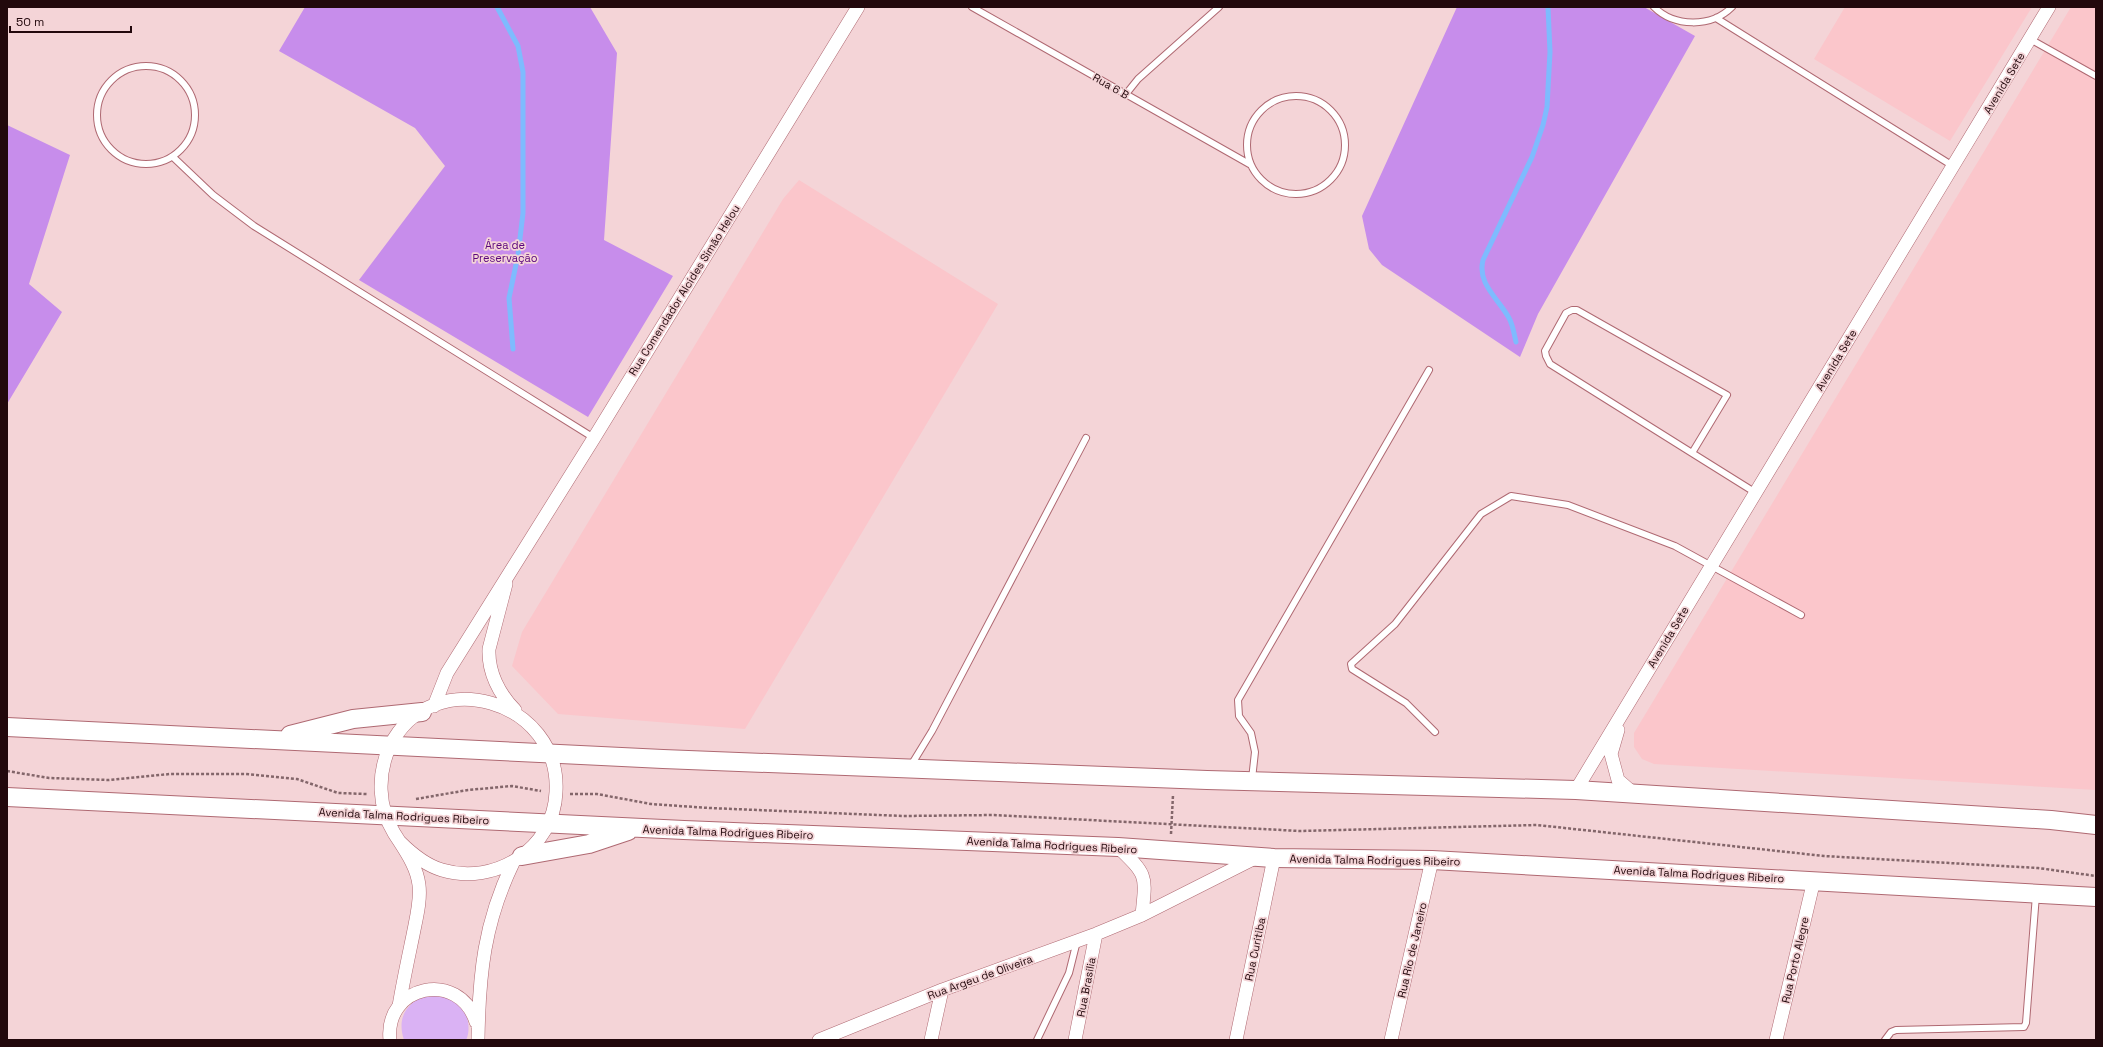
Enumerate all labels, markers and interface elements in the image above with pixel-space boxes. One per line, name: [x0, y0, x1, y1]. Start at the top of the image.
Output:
scale bar: [10, 8, 131, 34]
text: 50 m: [16, 14, 44, 30]
street label: Avenida Sete: [1980, 50, 2028, 116]
street label: Rua 6 B: [1090, 70, 1132, 102]
street label: Rua Comendador Alcides Simão Helou: [625, 202, 743, 378]
park label: Área de Preservação: [472, 238, 538, 265]
street label: Avenida Sete: [1812, 327, 1860, 393]
street label: Avenida Sete: [1644, 604, 1692, 670]
street label: Avenida Talma Rodrigues Ribeiro: [318, 805, 490, 827]
street label: Avenida Talma Rodrigues Ribeiro: [642, 822, 814, 842]
street label: Avenida Talma Rodrigues Ribeiro: [966, 834, 1138, 856]
street label: Avenida Talma Rodrigues Ribeiro: [1290, 852, 1461, 868]
street label: Avenida Talma Rodrigues Ribeiro: [1613, 863, 1785, 885]
street label: Rua Rio de Janeiro: [1394, 901, 1430, 999]
street label: Rua Curitiba: [1241, 915, 1269, 982]
street label: Rua Porto Alegre: [1778, 915, 1812, 1005]
street label: Rua Argeu de Oliveira: [925, 951, 1035, 1003]
street label: Rua Brasília: [1073, 955, 1099, 1018]

